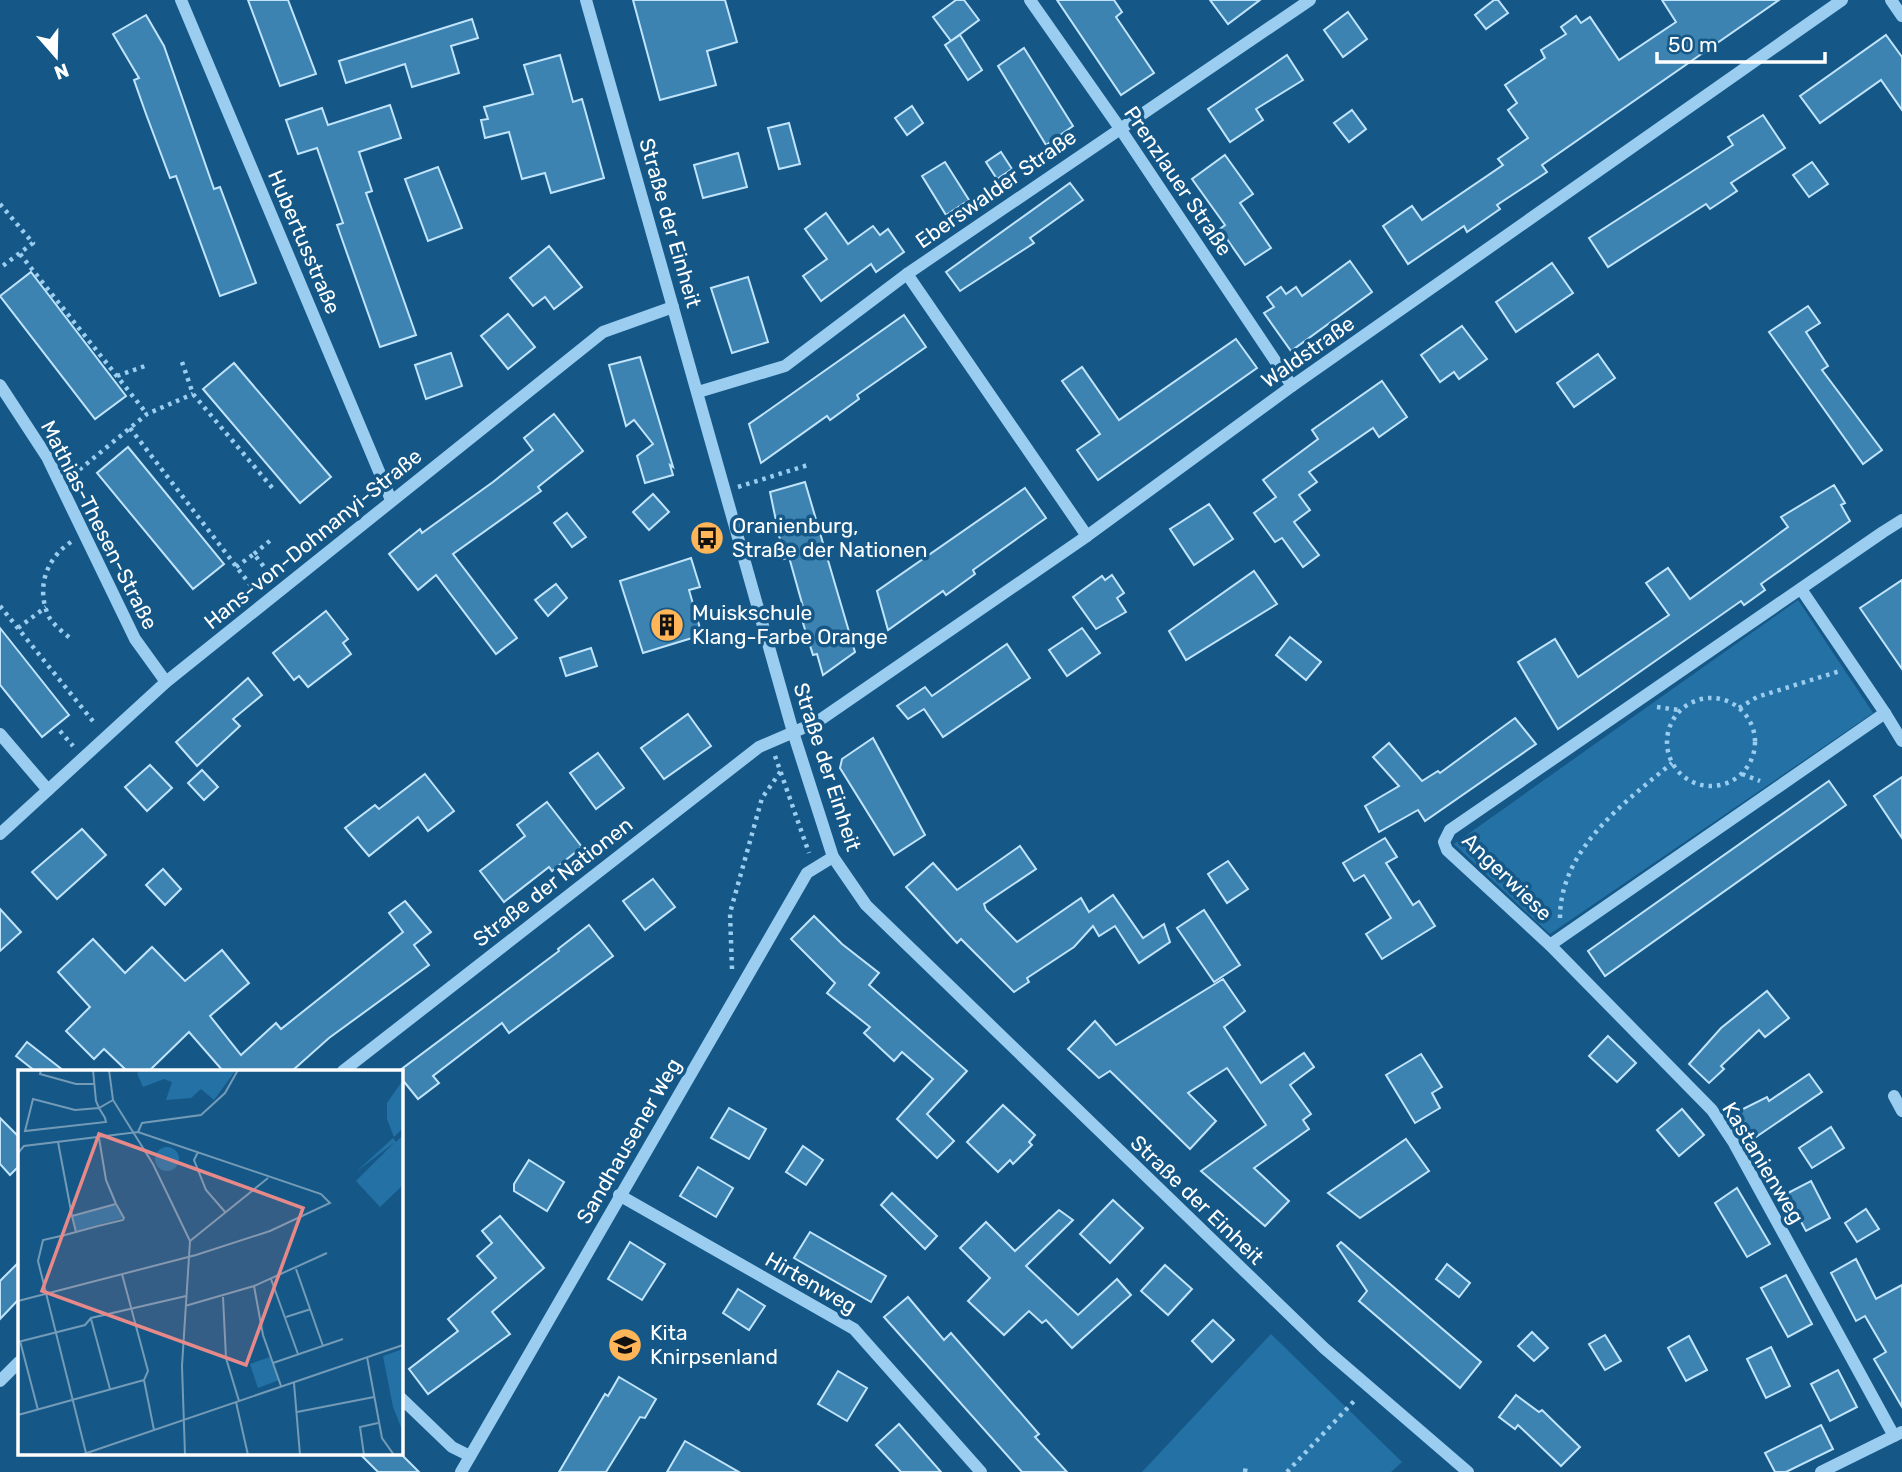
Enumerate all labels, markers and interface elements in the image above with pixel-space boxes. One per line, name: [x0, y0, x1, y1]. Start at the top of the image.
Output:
north arrow: [21, 21, 91, 91]
scale bar: [1657, 21, 1825, 65]
text: 50 m: [1668, 32, 1718, 57]
text: N: [51, 58, 72, 85]
street label: Prenzlauer Straße: [1119, 101, 1238, 260]
street label: Eberswalder Straße: [911, 124, 1081, 253]
street label: Straße der Einheit: [634, 135, 707, 311]
street label: Hubertusstraße: [263, 166, 346, 318]
street label: Waldstraße: [1256, 310, 1359, 393]
street label: Mathias-Thesen-Straße: [36, 416, 163, 633]
street label: Hans-von-Dohnanyi-Straße: [199, 443, 427, 634]
place label: Oranienburg, Straße der Nationen: [732, 513, 928, 562]
bus stop icon: Oranienburg, Straße der Nationen: [688, 519, 726, 557]
place label: Muiskschule Klang-Farbe Orange: [692, 600, 888, 649]
building icon: Muiskschule Klang-Farbe Orange: [648, 606, 686, 644]
street label: Straße der Einheit: [789, 680, 866, 854]
street label: Straße der Nationen: [468, 812, 637, 952]
street label: Angerwiese: [1457, 828, 1557, 926]
street label: Sandhausener Weg: [571, 1054, 686, 1228]
inset map: [18, 1070, 402, 1454]
street label: Kastanienweg: [1717, 1097, 1810, 1228]
street label: Straße der Einheit: [1126, 1130, 1269, 1269]
street label: Hirtenweg: [761, 1246, 861, 1319]
place label: Kita Knirpsenland: [650, 1320, 778, 1369]
school or university icon: Kita Knirpsenland: [606, 1326, 644, 1364]

